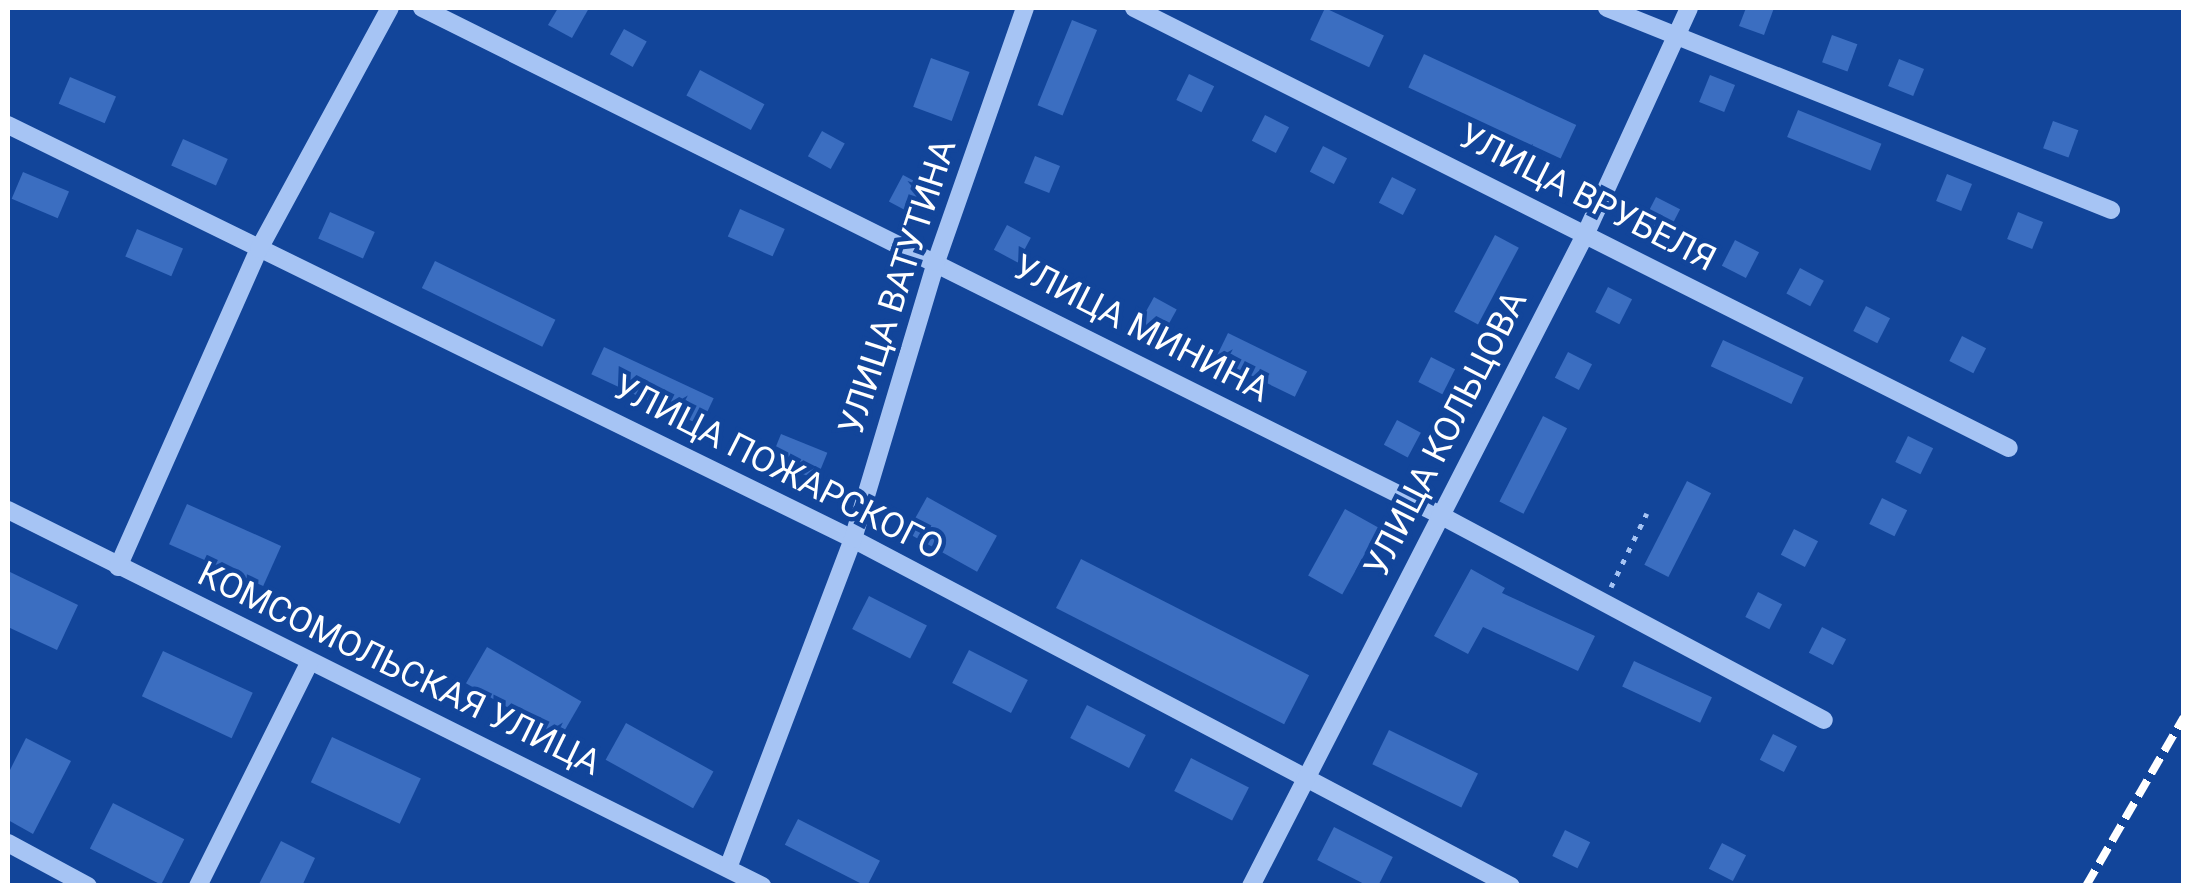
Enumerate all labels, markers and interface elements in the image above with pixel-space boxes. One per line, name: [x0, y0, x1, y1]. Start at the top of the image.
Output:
street label: УЛИЦА ВРУБЕЛЯ: [1451, 115, 1723, 281]
street label: УЛИЦА ВАТУТИНА: [830, 134, 966, 440]
street label: УЛИЦА МИНИНА: [1006, 246, 1276, 412]
street label: УЛИЦА КОЛЬЦОВА: [1356, 284, 1536, 584]
street label: УЛИЦА ПОЖАРСКОГО: [606, 366, 950, 570]
street label: КОМСОМОЛЬСКАЯ УЛИЦА: [191, 553, 607, 785]

